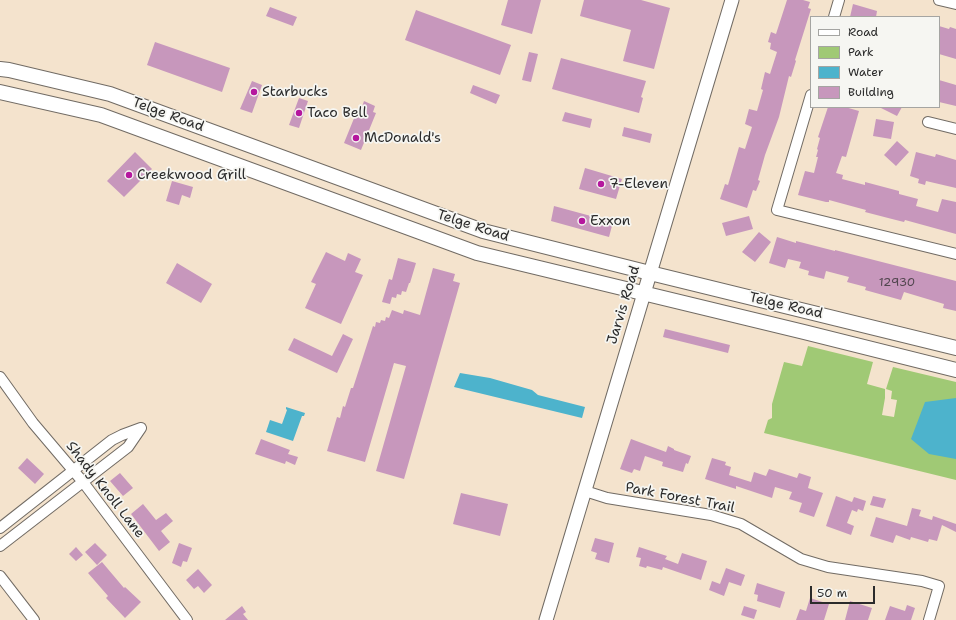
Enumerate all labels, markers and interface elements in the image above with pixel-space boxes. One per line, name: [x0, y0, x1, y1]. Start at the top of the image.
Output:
legend: [810, 16, 940, 108]
text: Road: [848, 24, 878, 40]
text: Park: [848, 44, 874, 60]
text: Water: [848, 64, 883, 80]
place label: Starbucks: [262, 84, 328, 100]
text: Building: [848, 84, 894, 100]
marker: Starbucks: [249, 87, 259, 97]
street label: Telge Road: [130, 94, 206, 136]
place label: Taco Bell: [307, 105, 367, 121]
marker: Taco Bell: [294, 108, 304, 118]
place label: McDonald's: [364, 130, 441, 146]
marker: McDonald's: [351, 133, 361, 143]
place label: Creekwood Grill: [137, 167, 246, 183]
marker: Creekwood Grill: [124, 170, 134, 180]
place label: 7-Eleven: [609, 176, 668, 192]
marker: 7-Eleven: [596, 179, 606, 189]
street label: Telge Road: [435, 206, 511, 246]
place label: Exxon: [590, 213, 630, 229]
marker: Exxon: [577, 216, 587, 226]
street label: Jarvis Road: [604, 264, 644, 346]
house number: 12930: [879, 276, 915, 290]
street label: Telge Road: [748, 289, 824, 323]
street label: Shady Knoll Lane: [62, 438, 148, 542]
street label: Park Forest Trail: [624, 479, 736, 517]
scale bar: [812, 578, 877, 604]
text: 50 m: [817, 585, 847, 601]

